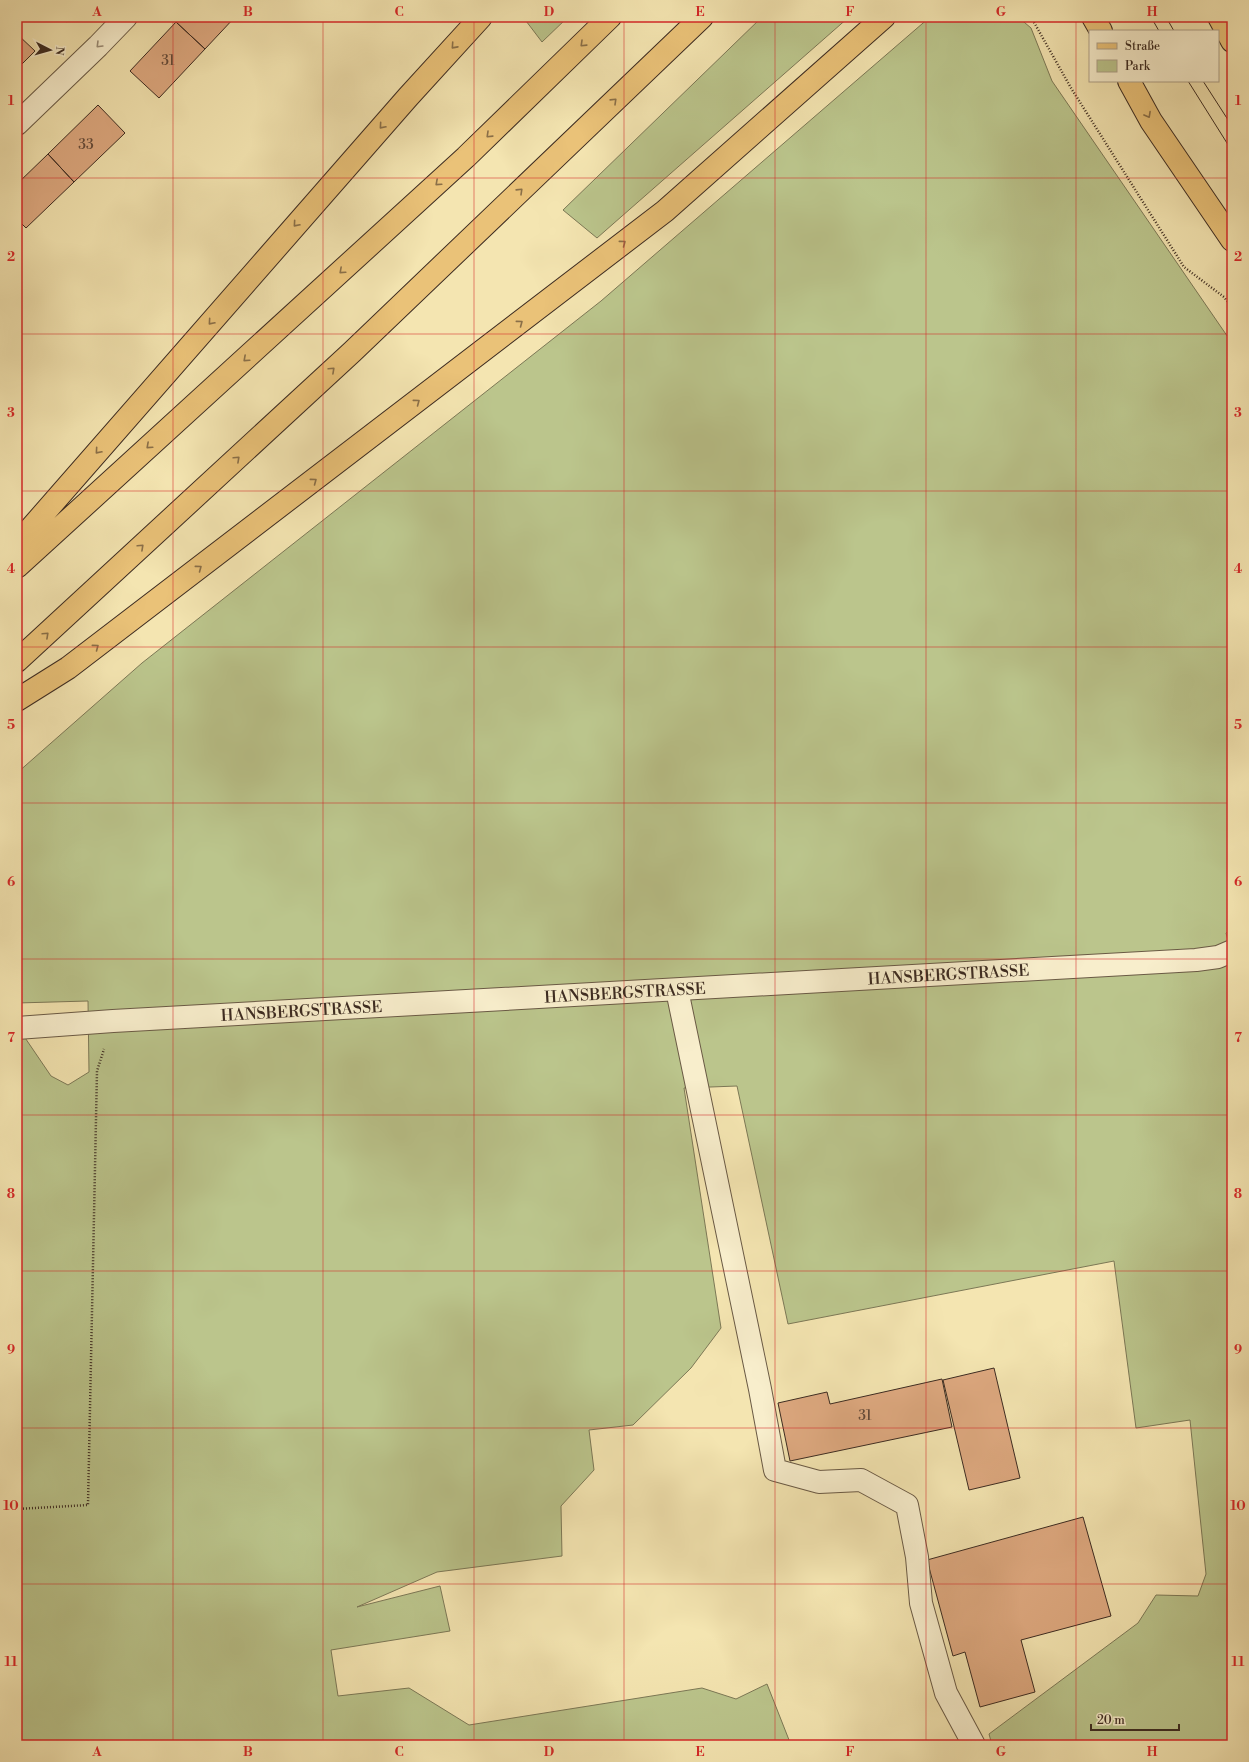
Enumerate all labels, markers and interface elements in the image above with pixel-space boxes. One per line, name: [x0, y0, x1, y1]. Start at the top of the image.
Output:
text: A: [91, 4, 102, 20]
text: B: [243, 4, 253, 20]
text: C: [394, 4, 404, 20]
text: D: [544, 4, 554, 20]
text: E: [695, 4, 705, 20]
text: F: [845, 4, 855, 20]
text: G: [996, 4, 1007, 20]
text: H: [1147, 4, 1158, 20]
north arrow: [30, 30, 70, 70]
legend: [1089, 30, 1219, 82]
one-way arrow: [580, 39, 587, 46]
text: Straße: [1125, 39, 1160, 54]
one-way arrow: [96, 40, 104, 48]
one-way arrow: [452, 41, 459, 49]
text: N: [52, 46, 66, 56]
house number: 31: [161, 52, 175, 70]
text: Park: [1125, 59, 1151, 74]
text: 1: [8, 93, 15, 109]
text: 1: [1235, 93, 1242, 109]
one-way arrow: [609, 99, 617, 106]
one-way arrow: [1144, 111, 1151, 118]
one-way arrow: [380, 122, 387, 129]
one-way arrow: [486, 130, 494, 138]
house number: 33: [78, 136, 94, 154]
one-way arrow: [435, 179, 442, 186]
one-way arrow: [515, 189, 523, 196]
one-way arrow: [294, 219, 301, 227]
one-way arrow: [619, 241, 626, 248]
text: 2: [7, 249, 15, 265]
text: 2: [1234, 249, 1242, 265]
one-way arrow: [339, 266, 346, 273]
one-way arrow: [208, 317, 215, 325]
one-way arrow: [516, 320, 523, 327]
one-way arrow: [243, 354, 250, 361]
one-way arrow: [327, 368, 335, 375]
one-way arrow: [413, 399, 420, 406]
text: 3: [7, 405, 15, 421]
text: 3: [1234, 405, 1242, 421]
one-way arrow: [147, 441, 154, 448]
one-way arrow: [95, 447, 102, 454]
one-way arrow: [232, 456, 240, 463]
one-way arrow: [310, 478, 317, 485]
one-way arrow: [136, 544, 144, 551]
text: 4: [7, 561, 16, 577]
text: 4: [1234, 561, 1243, 577]
one-way arrow: [195, 566, 202, 573]
one-way arrow: [41, 632, 49, 640]
one-way arrow: [91, 645, 98, 652]
text: 5: [7, 717, 15, 733]
text: 5: [1234, 717, 1242, 733]
text: 6: [7, 874, 15, 890]
text: 6: [1234, 874, 1242, 890]
street label: HANSBERGSTRASSE: [867, 960, 1030, 989]
street label: HANSBERGSTRASSE: [544, 979, 706, 1008]
street label: HANSBERGSTRASSE: [220, 997, 383, 1026]
text: 7: [7, 1030, 15, 1046]
text: 7: [1234, 1030, 1242, 1046]
text: 8: [7, 1186, 15, 1202]
text: 8: [1234, 1186, 1242, 1202]
text: 9: [7, 1342, 15, 1358]
text: 9: [1234, 1342, 1242, 1358]
house number: 31: [858, 1407, 872, 1425]
text: 10: [3, 1498, 19, 1514]
text: 10: [1230, 1498, 1246, 1514]
text: 11: [5, 1654, 18, 1670]
text: 11: [1232, 1654, 1245, 1670]
scale bar: [1091, 1706, 1179, 1732]
text: 20 m: [1097, 1713, 1125, 1728]
text: A: [91, 1744, 102, 1760]
text: B: [243, 1744, 253, 1760]
text: C: [394, 1744, 404, 1760]
text: D: [544, 1744, 554, 1760]
text: E: [695, 1744, 705, 1760]
text: F: [845, 1744, 855, 1760]
text: G: [996, 1744, 1007, 1760]
text: H: [1147, 1744, 1158, 1760]

